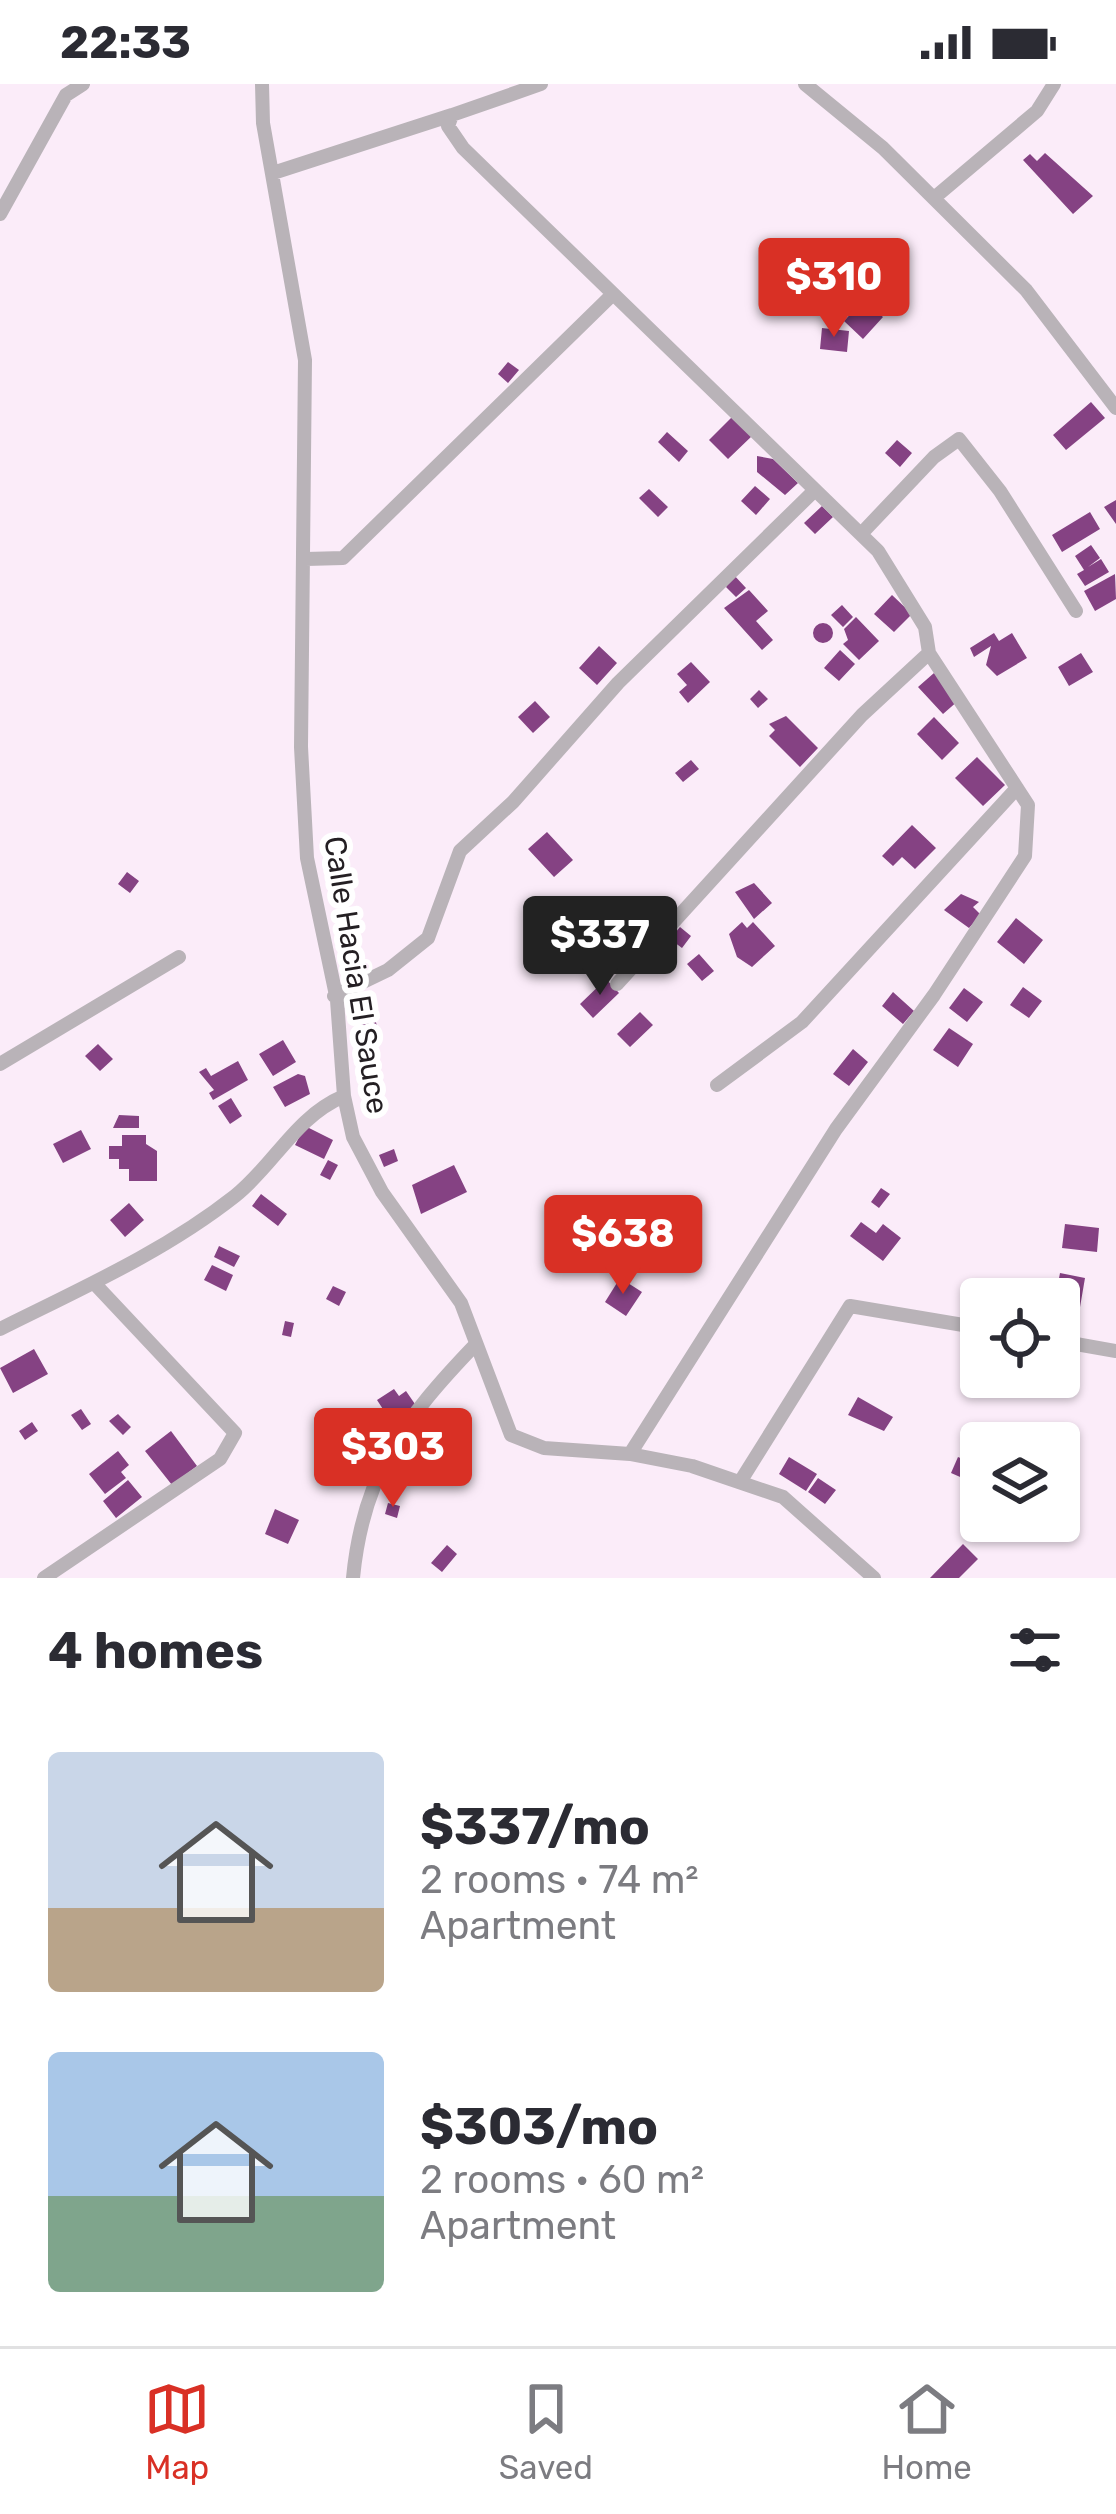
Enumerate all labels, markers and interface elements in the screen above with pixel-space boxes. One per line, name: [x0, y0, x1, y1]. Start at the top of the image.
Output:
text: 22:33: [60, 16, 191, 69]
pin: $310: [763, 238, 905, 340]
text: $310: [785, 254, 883, 300]
street label: Calle Hacia El Sauce: [316, 834, 396, 1116]
pin: $337: [529, 896, 671, 998]
text: $337: [550, 912, 650, 958]
pin: $638: [552, 1195, 694, 1297]
text: $638: [571, 1211, 675, 1257]
map controls: [960, 1278, 1080, 1542]
button: locate: [960, 1278, 1080, 1398]
pin: $303: [322, 1408, 464, 1510]
button: layers: [960, 1422, 1080, 1542]
text: $303: [341, 1424, 445, 1470]
icon: filters: [1002, 1617, 1068, 1683]
text: 4 homes: [48, 1620, 263, 1681]
text: $337/mo: [420, 1796, 650, 1857]
icon: home: [144, 1800, 288, 1944]
text: 2 rooms · 74 m²: [420, 1857, 699, 1903]
text: Apartment: [420, 1903, 616, 1949]
text: $303/mo: [420, 2096, 658, 2157]
icon: home: [144, 2100, 288, 2244]
text: 2 rooms · 60 m²: [420, 2157, 704, 2203]
text: Apartment: [420, 2203, 616, 2249]
tab: Map: [144, 2376, 210, 2487]
tab: Saved: [499, 2376, 593, 2487]
tab: Home: [881, 2376, 972, 2487]

